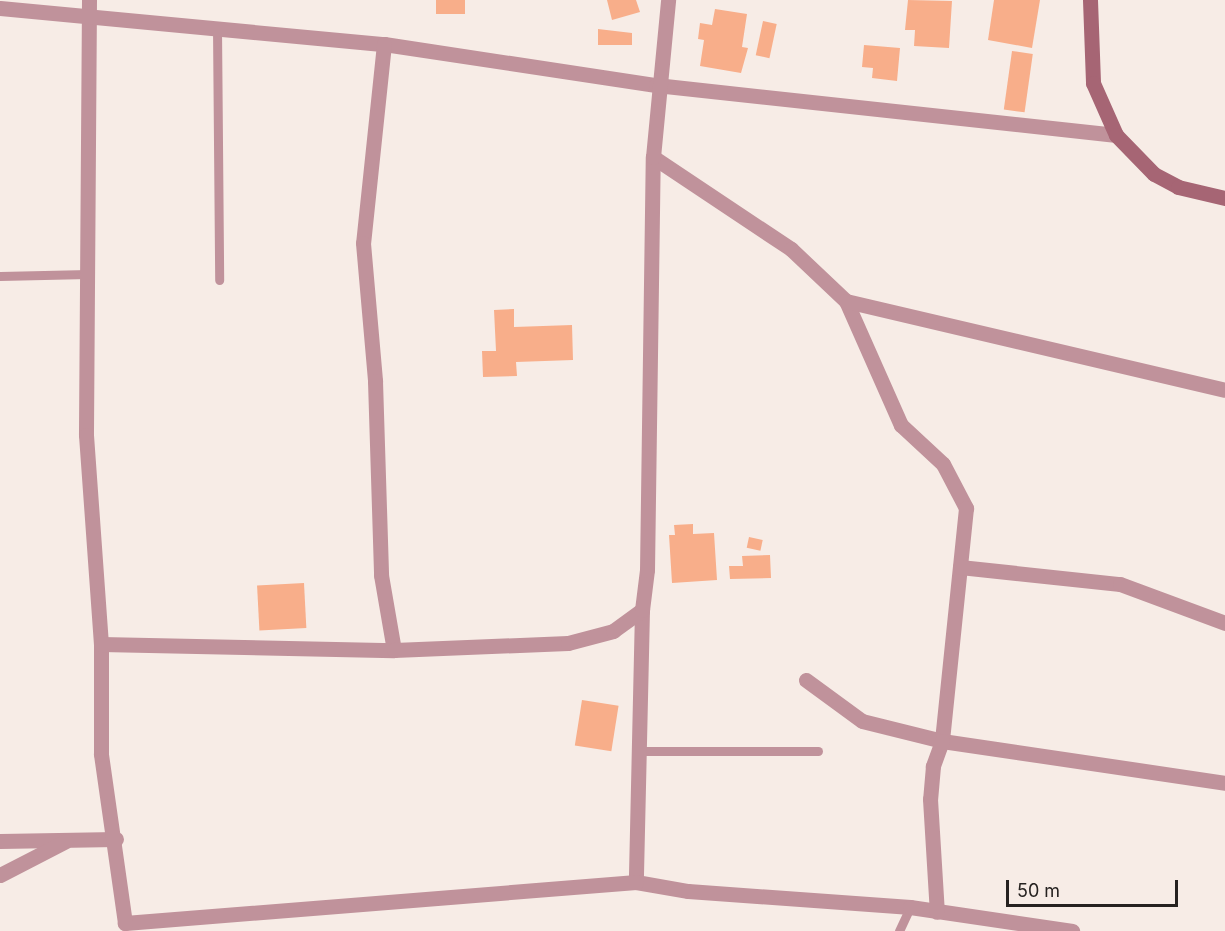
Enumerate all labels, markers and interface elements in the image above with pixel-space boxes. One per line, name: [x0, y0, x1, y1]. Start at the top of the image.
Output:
scale bar: [1009, 868, 1182, 906]
text: 50 m: [1017, 880, 1060, 901]

